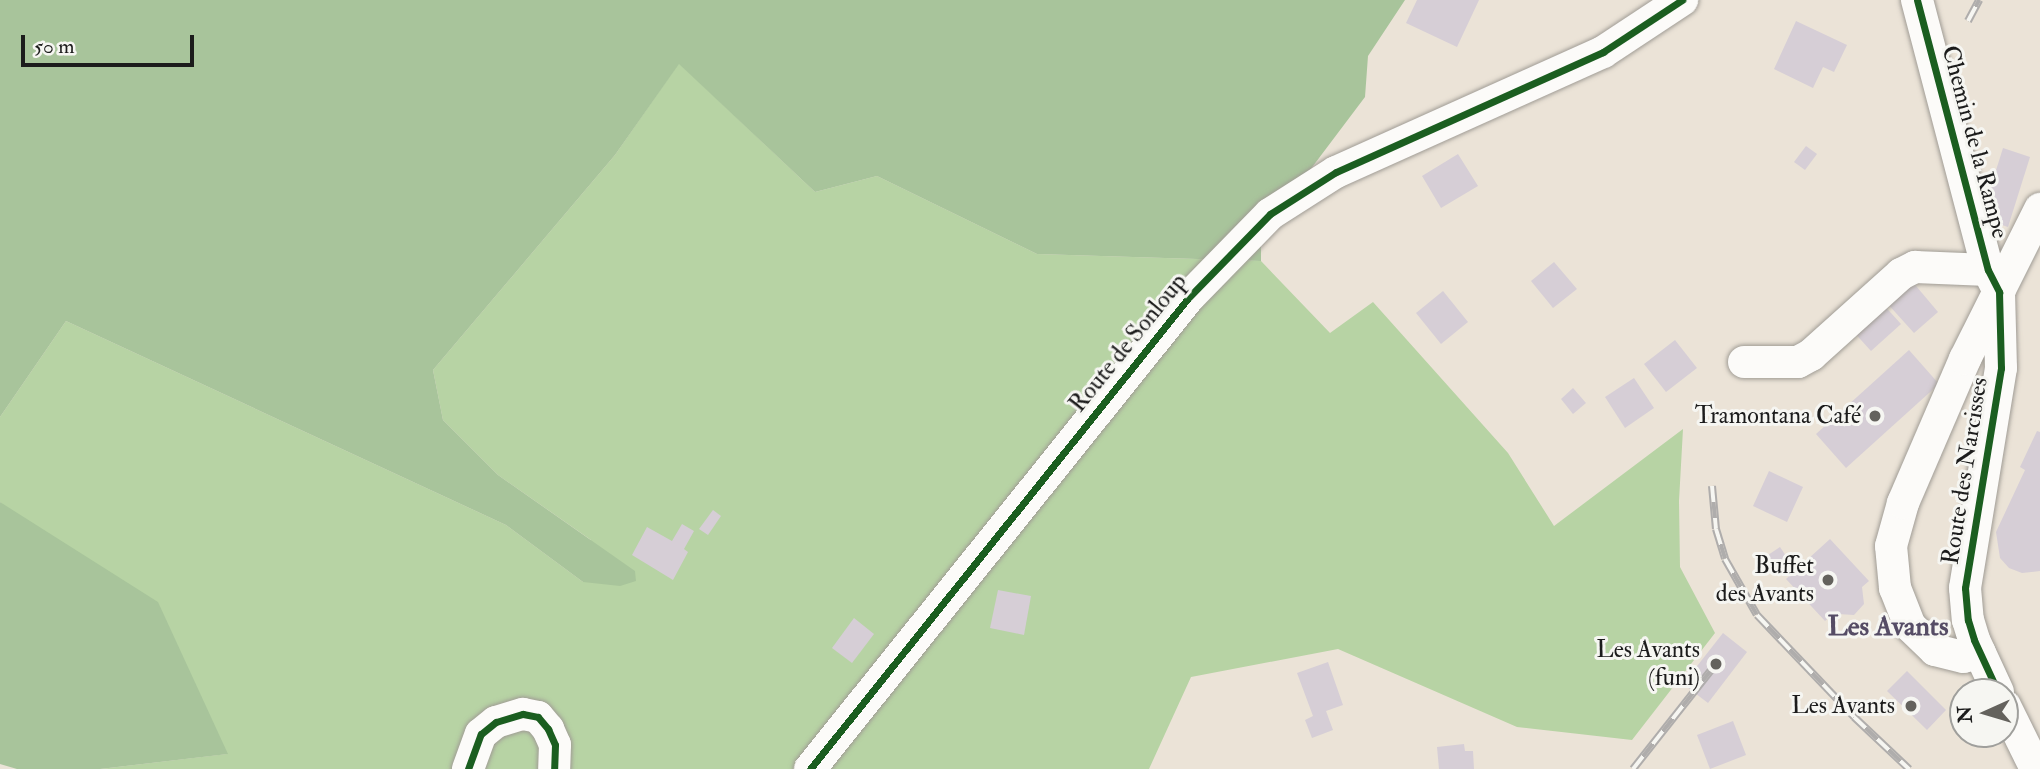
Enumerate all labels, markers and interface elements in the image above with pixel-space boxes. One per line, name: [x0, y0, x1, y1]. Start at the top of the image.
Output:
scale bar: [24, 21, 198, 65]
text: 50 m: [34, 33, 75, 60]
street label: Chemin de la Rampe: [1935, 42, 2015, 242]
street label: Route de Sonloup: [1063, 268, 1193, 418]
street label: Route des Narcisses: [1936, 375, 1994, 567]
place label: Tramontana Café: [1695, 402, 1861, 430]
marker: Tramontana Café: [1867, 408, 1883, 424]
place label: Buffet des Avants: [1716, 552, 1814, 608]
marker: Buffet des Avants: [1820, 572, 1836, 588]
district label: Les Avants: [1828, 610, 1948, 644]
place label: Les Avants (funi): [1596, 636, 1700, 692]
marker: Les Avants (funi): [1706, 654, 1726, 674]
north arrow: [1949, 678, 2019, 748]
place label: Les Avants: [1791, 692, 1895, 720]
marker: Les Avants: [1901, 696, 1921, 716]
text: N: [1952, 705, 1978, 724]

